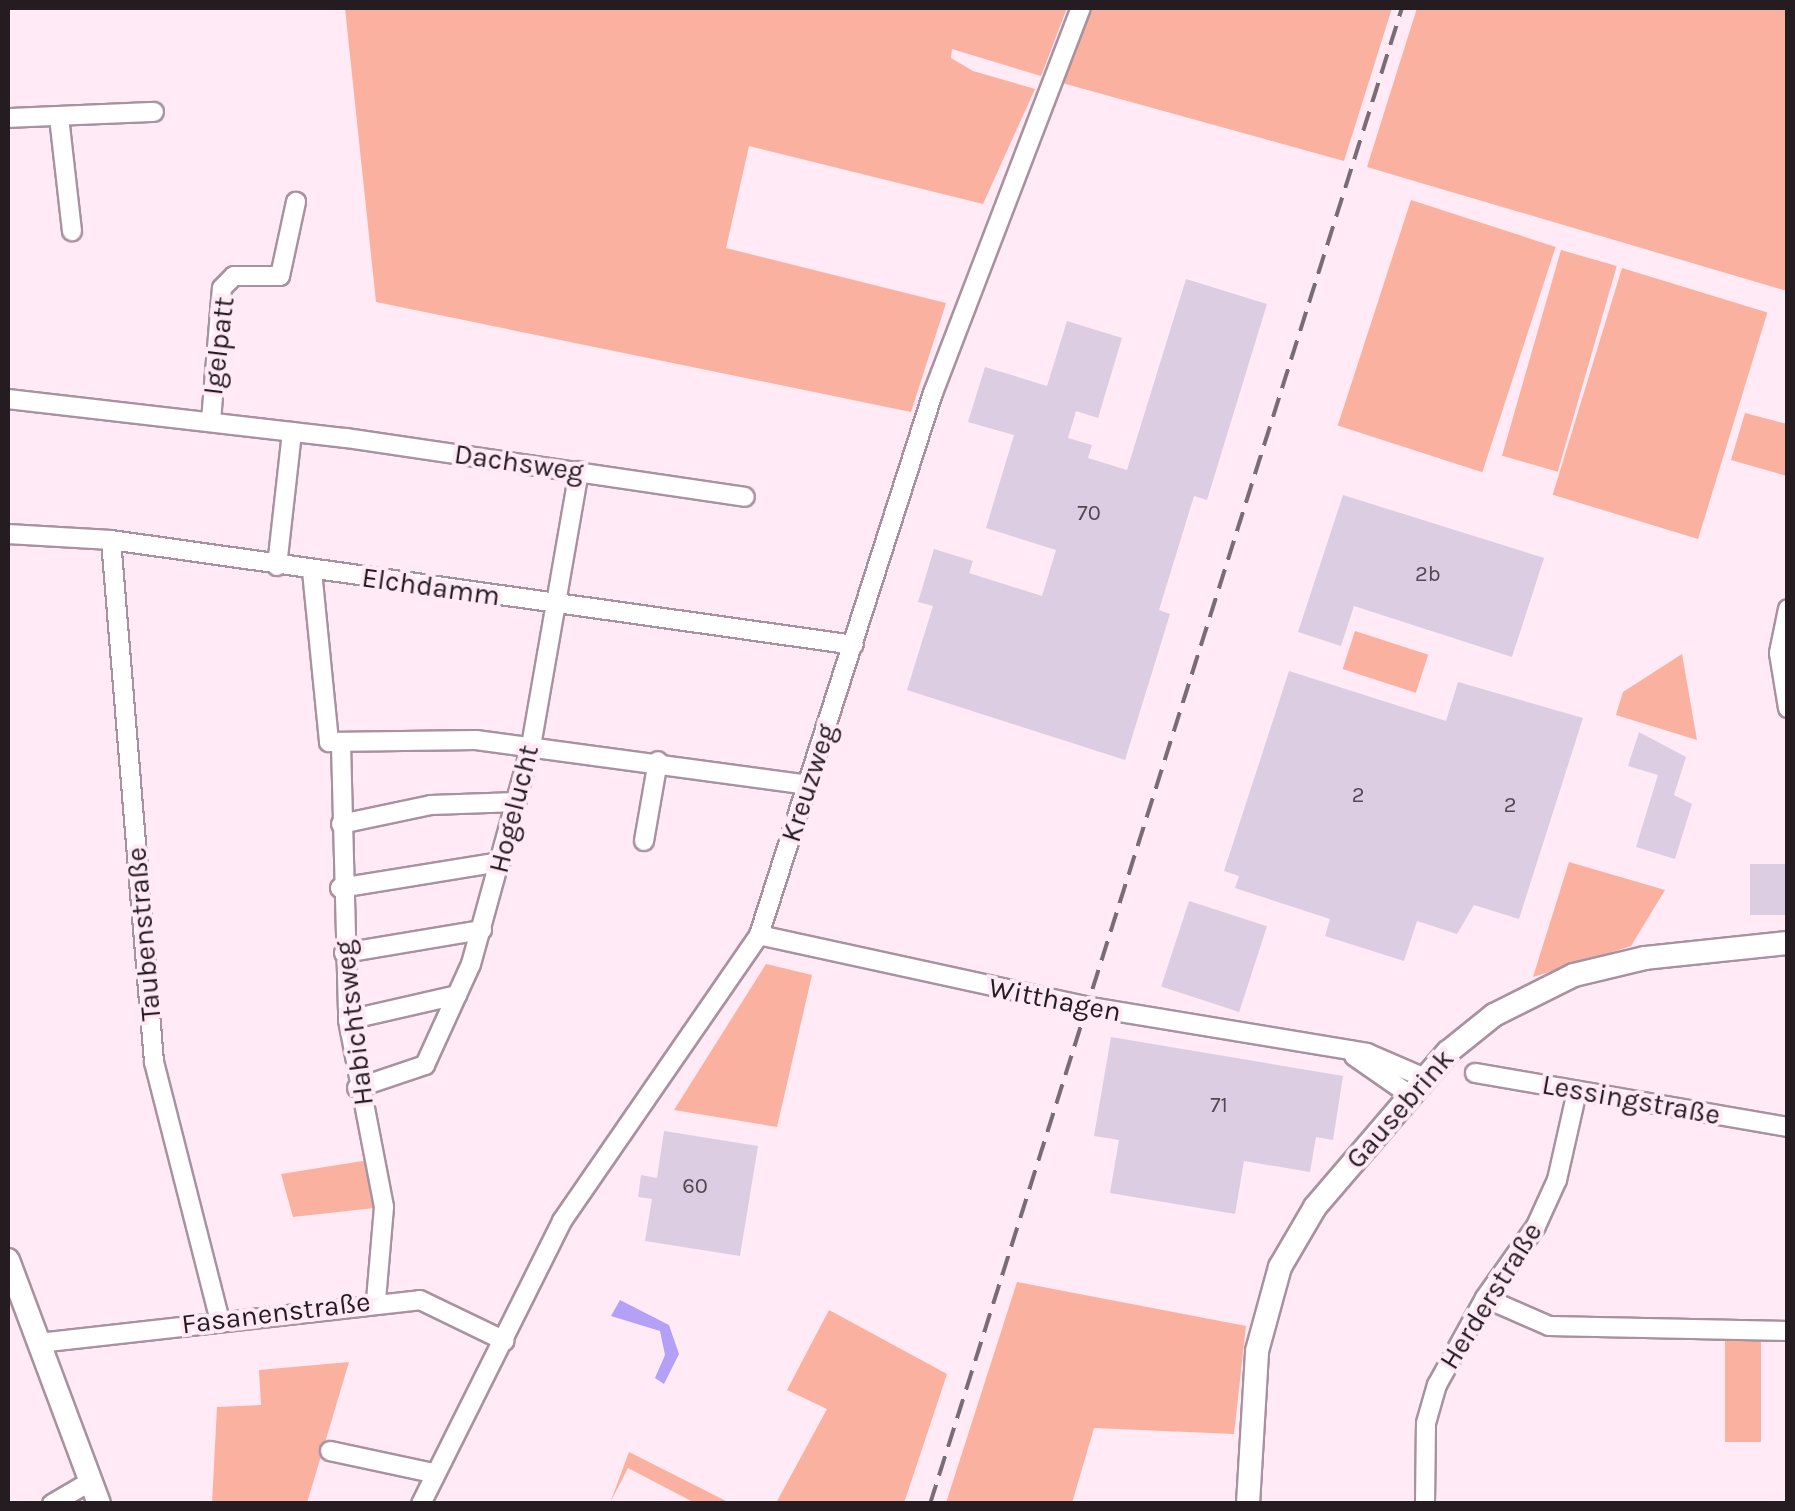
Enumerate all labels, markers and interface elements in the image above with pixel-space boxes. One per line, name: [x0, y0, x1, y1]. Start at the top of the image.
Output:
street label: Igelpatt: [196, 295, 242, 397]
street label: Dachsweg: [452, 437, 586, 489]
house number: 70: [1077, 501, 1101, 527]
street label: Elchdamm: [360, 561, 502, 613]
house number: 2b: [1415, 562, 1441, 588]
street label: Kreuzweg: [774, 720, 844, 846]
street label: Hogelucht: [482, 741, 546, 877]
house number: 2: [1352, 783, 1364, 809]
house number: 2: [1504, 793, 1516, 819]
street label: Taubenstraße: [120, 846, 168, 1022]
street label: Habichtsweg: [327, 939, 381, 1107]
street label: Witthagen: [986, 971, 1124, 1029]
street label: Gausebrink: [1339, 1042, 1461, 1176]
street label: Lessingstraße: [1539, 1068, 1723, 1132]
house number: 71: [1210, 1093, 1228, 1119]
house number: 60: [682, 1174, 708, 1200]
street label: Herderstraße: [1433, 1216, 1549, 1376]
street label: Fasanenstraße: [180, 1285, 372, 1341]

